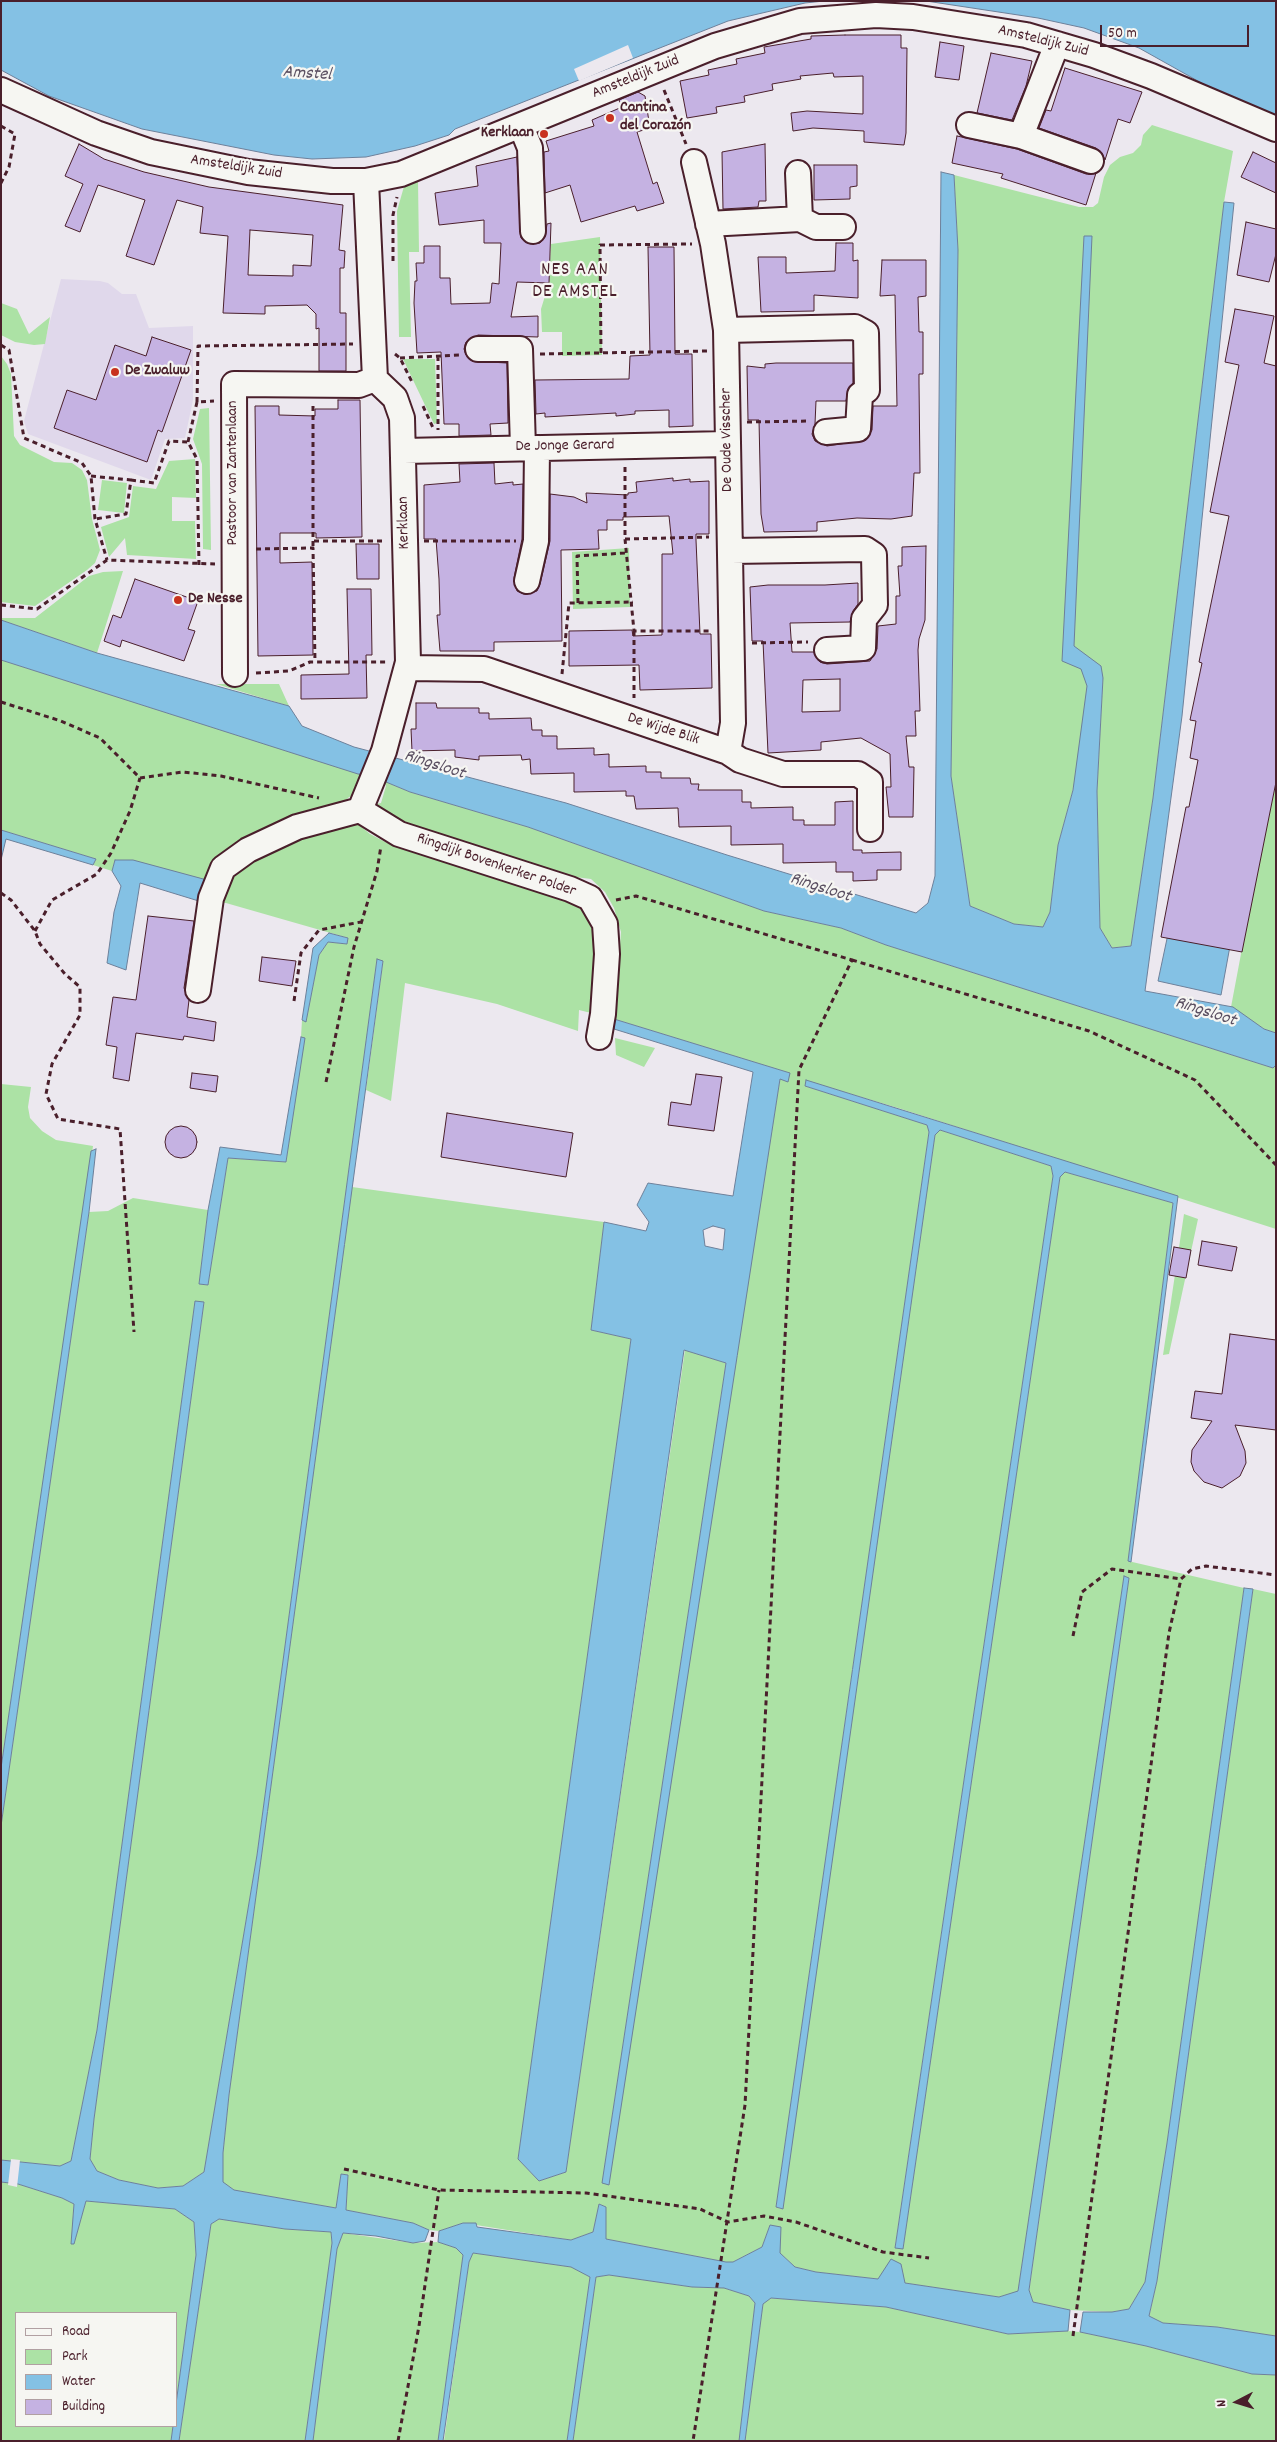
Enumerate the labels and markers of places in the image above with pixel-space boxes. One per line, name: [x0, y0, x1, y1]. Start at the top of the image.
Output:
place label: Cantina del Corazón: [620, 99, 691, 137]
marker: Cantina del Corazón: [604, 112, 616, 124]
place label: Kerklaan: [481, 124, 534, 144]
marker: Kerklaan: [538, 128, 550, 140]
place label: De Zwaluw: [125, 362, 190, 382]
marker: De Zwaluw: [109, 366, 121, 378]
place label: De Nesse: [188, 590, 242, 610]
marker: De Nesse: [172, 594, 184, 606]

